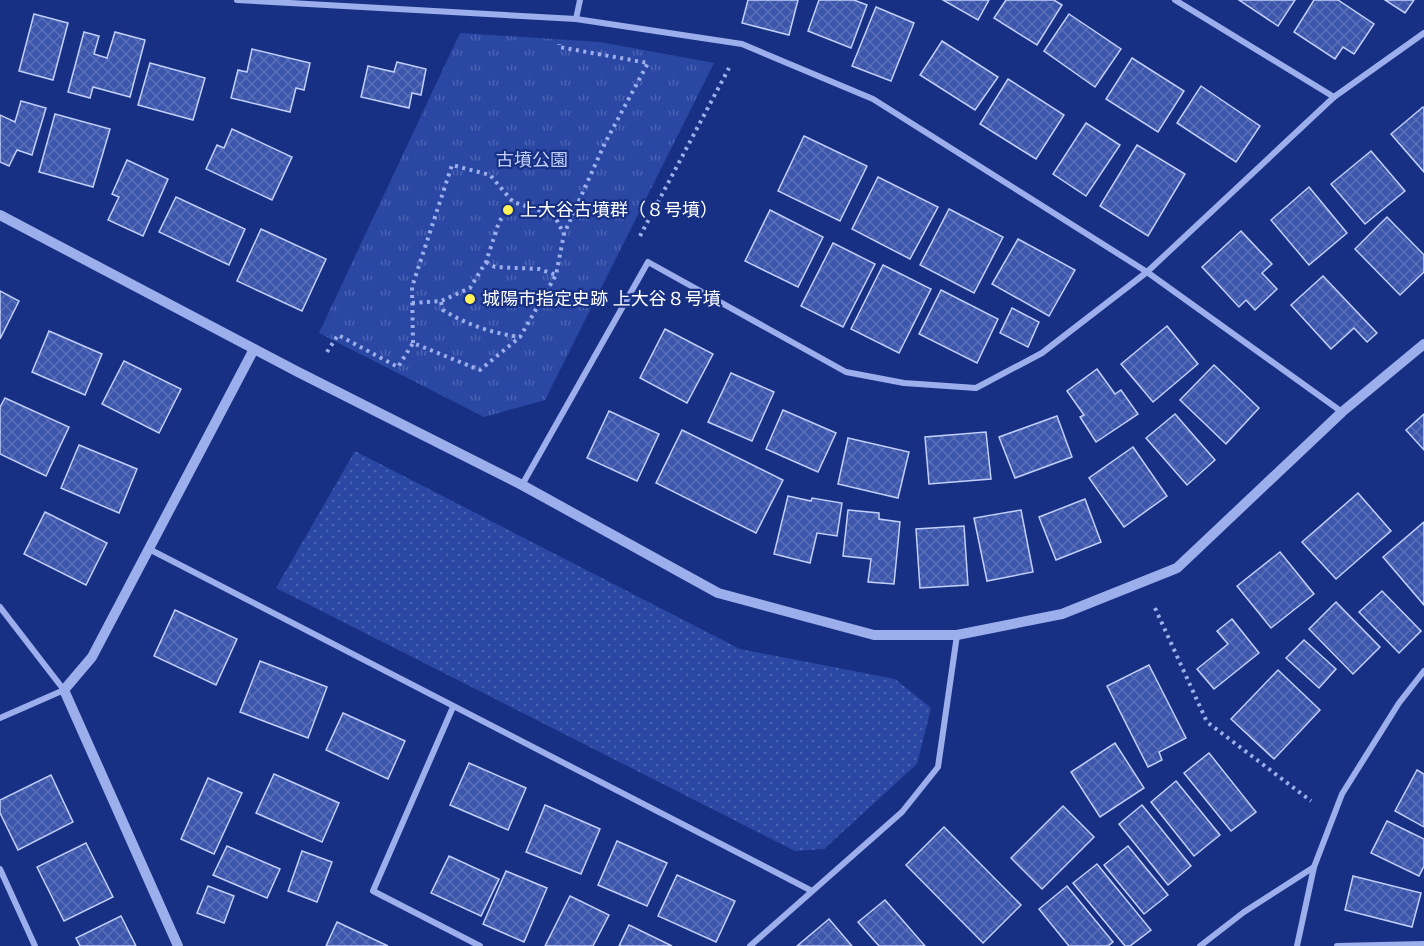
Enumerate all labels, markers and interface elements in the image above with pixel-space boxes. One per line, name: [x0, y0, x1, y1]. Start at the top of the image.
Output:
park label: 古墳公園: [496, 149, 568, 171]
place label: 上大谷古墳群（８号墳）: [520, 199, 718, 221]
marker: 上大谷古墳群（８号墳）: [501, 203, 515, 217]
place label: 城陽市指定史跡 上大谷８号墳: [482, 288, 721, 310]
marker: 城陽市指定史跡 上大谷８号墳: [463, 292, 477, 306]

